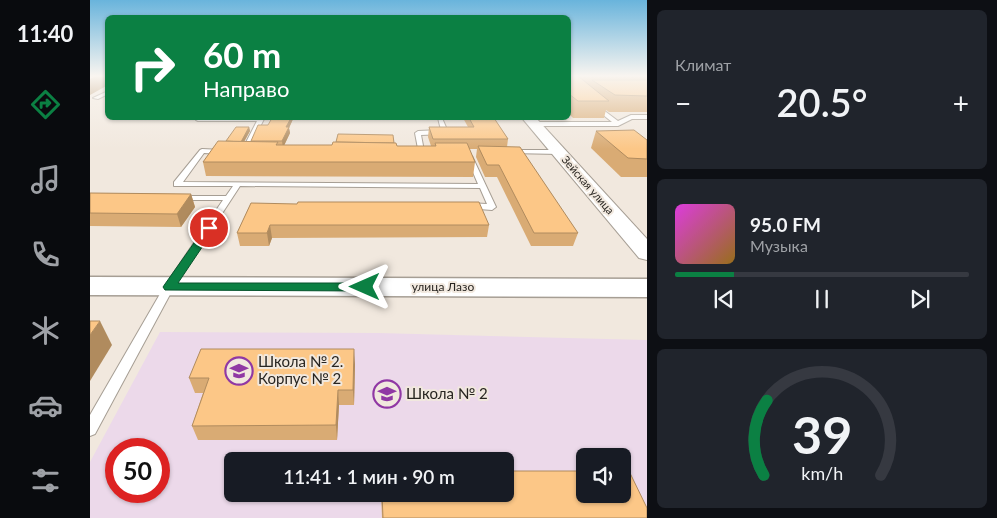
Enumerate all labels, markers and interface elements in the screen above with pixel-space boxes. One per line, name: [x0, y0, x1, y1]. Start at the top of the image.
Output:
text: 11:40: [17, 20, 73, 47]
text: 60 m: [203, 33, 281, 75]
icon: right: [120, 35, 185, 100]
text: Климат: [675, 55, 731, 74]
text: Направо: [203, 75, 289, 102]
text: 20.5°: [777, 79, 867, 125]
text: −: [675, 86, 691, 120]
text: +: [953, 86, 969, 120]
icon: directions: [28, 87, 63, 122]
street label: Зейская улица: [559, 153, 617, 217]
icon: music: [28, 162, 63, 197]
pin: [188, 207, 230, 249]
text: 95.0 FM: [750, 213, 821, 236]
icon: arrive: [195, 214, 223, 242]
text: Музыка: [750, 236, 808, 255]
icon: phone: [28, 237, 63, 272]
position arrow: [338, 260, 390, 312]
street label: улица Лазо: [412, 279, 474, 294]
icon: previous: [710, 285, 738, 313]
icon: pause: [808, 285, 836, 313]
icon: next: [906, 285, 934, 313]
icon: climate: [28, 313, 63, 348]
place label: Школа № 2. Корпус № 2: [258, 352, 343, 387]
school or university icon: Школа № 2. Корпус № 2: [224, 356, 254, 386]
school or university icon: Школа № 2: [372, 379, 402, 409]
place label: Школа № 2: [406, 384, 488, 402]
icon: car: [28, 388, 63, 423]
text: 39: [792, 403, 852, 465]
speed limit sign: 50: [105, 438, 170, 503]
map controls: [576, 448, 631, 503]
button: sound: [576, 448, 631, 503]
text: km/h: [801, 462, 843, 484]
icon: filters: [28, 463, 63, 498]
text: 11:41 · 1 мин · 90 m: [283, 465, 455, 488]

